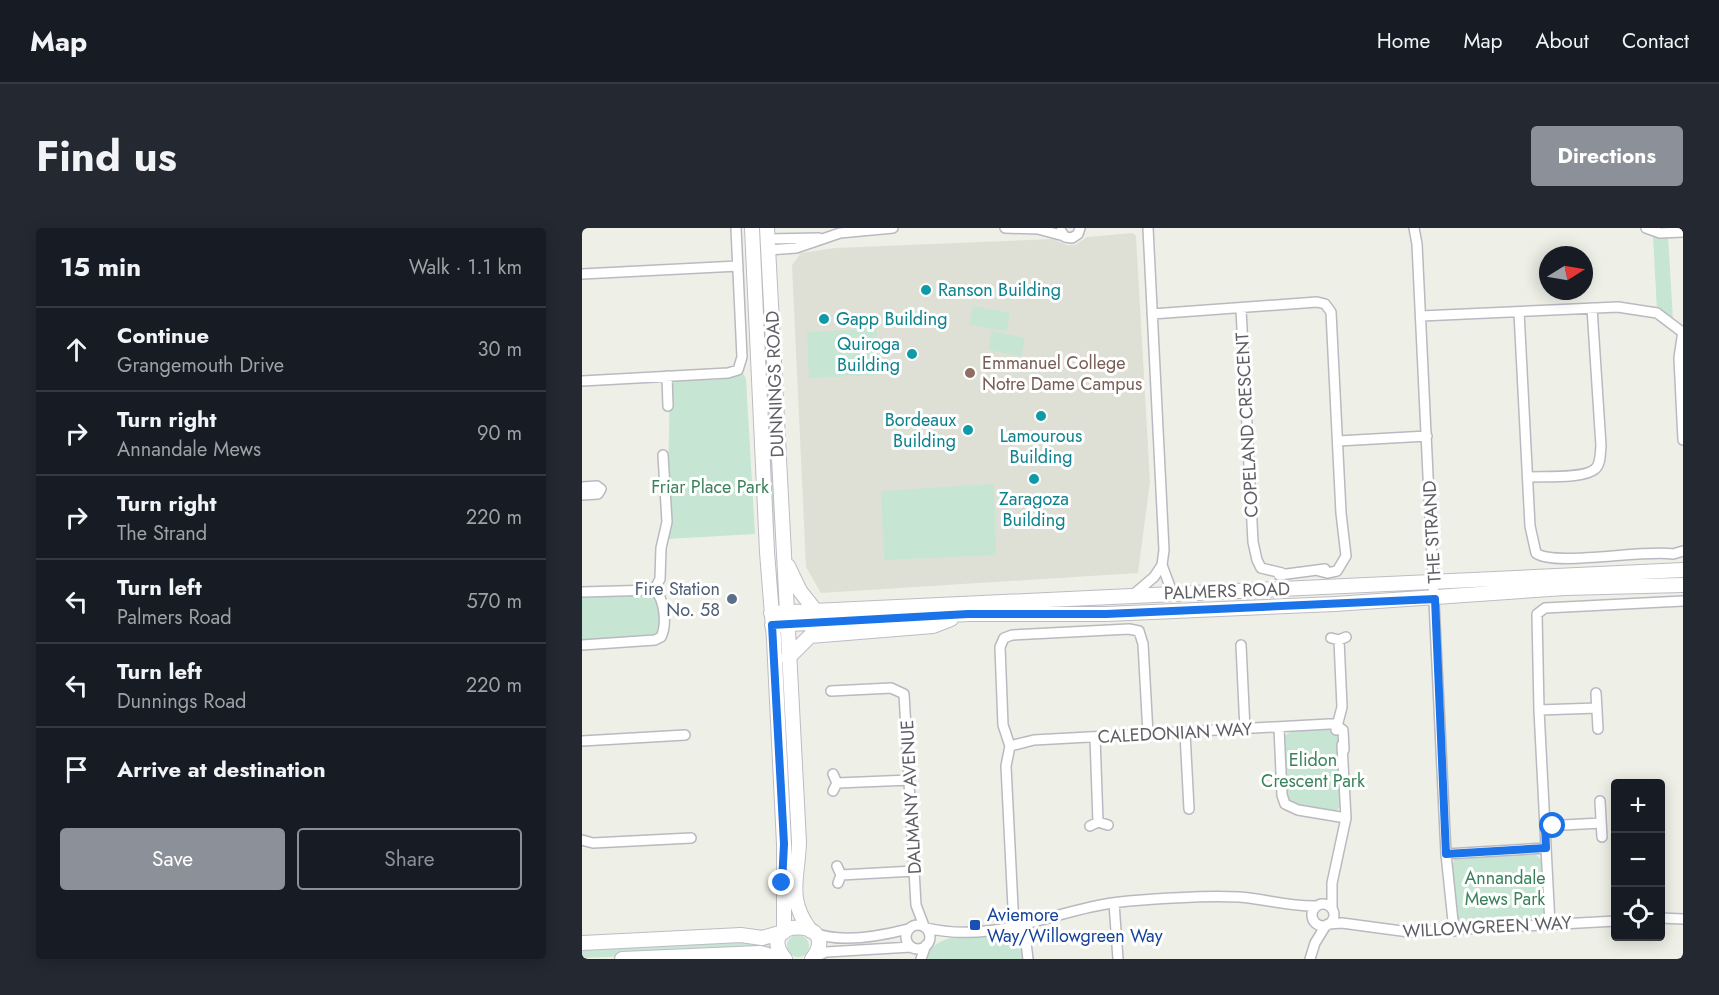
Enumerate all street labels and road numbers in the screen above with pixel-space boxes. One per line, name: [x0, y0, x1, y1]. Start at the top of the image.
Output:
street label: DUNNINGS ROAD: [759, 310, 791, 458]
street label: COPELAND CRESCENT: [1229, 331, 1265, 518]
street label: THE STRAND: [1416, 480, 1448, 584]
street label: PALMERS ROAD: [1163, 576, 1291, 606]
street label: CALEDONIAN WAY: [1097, 716, 1254, 750]
street label: DALMANY AVENUE: [894, 719, 928, 875]
street label: WILLOWGREEN WAY: [1402, 910, 1573, 944]

